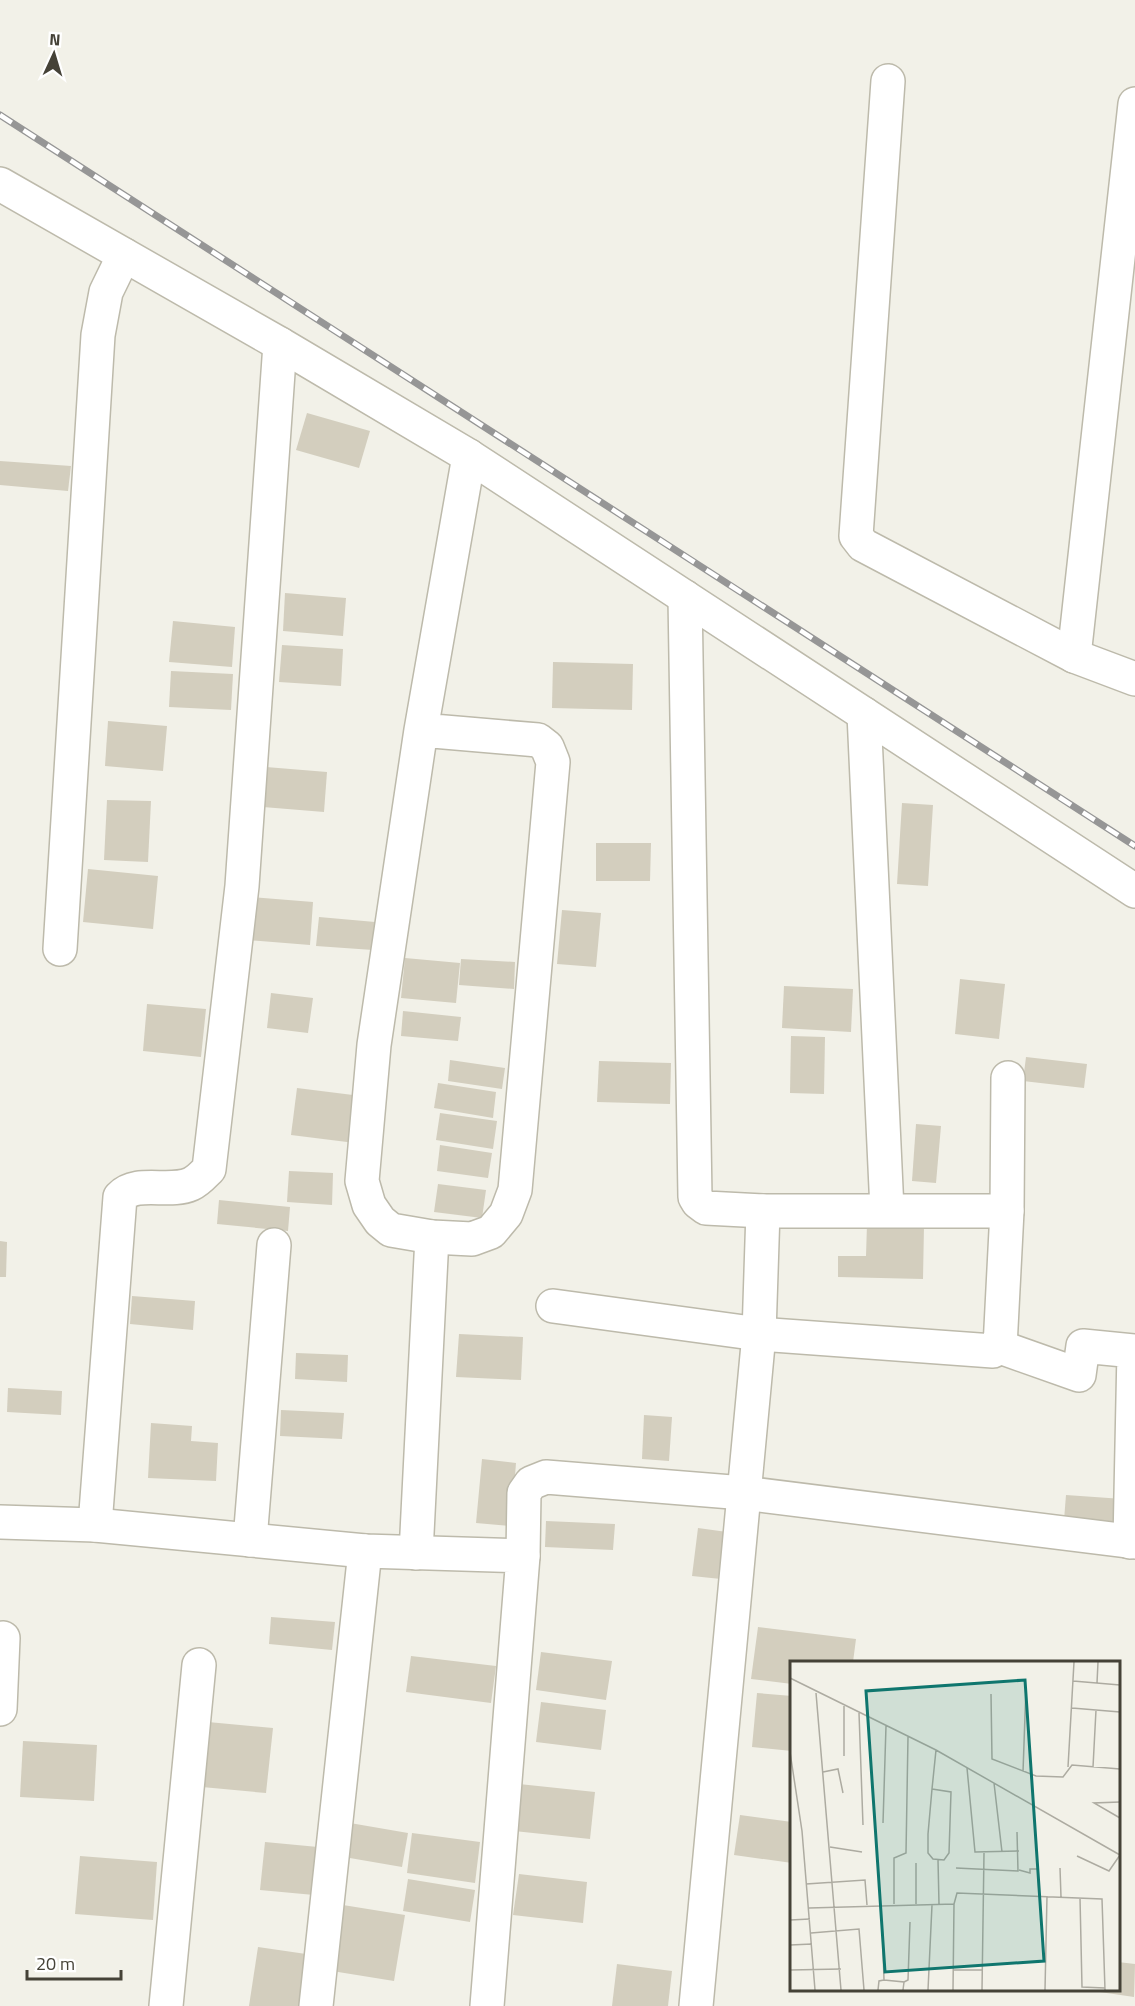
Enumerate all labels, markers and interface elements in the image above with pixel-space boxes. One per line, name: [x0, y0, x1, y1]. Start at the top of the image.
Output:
north arrow: [24, 24, 84, 84]
text: N: [49, 27, 61, 51]
inset map: [790, 1661, 1120, 1991]
scale bar: [27, 1943, 122, 1981]
text: 20 m: [36, 1950, 75, 1977]

